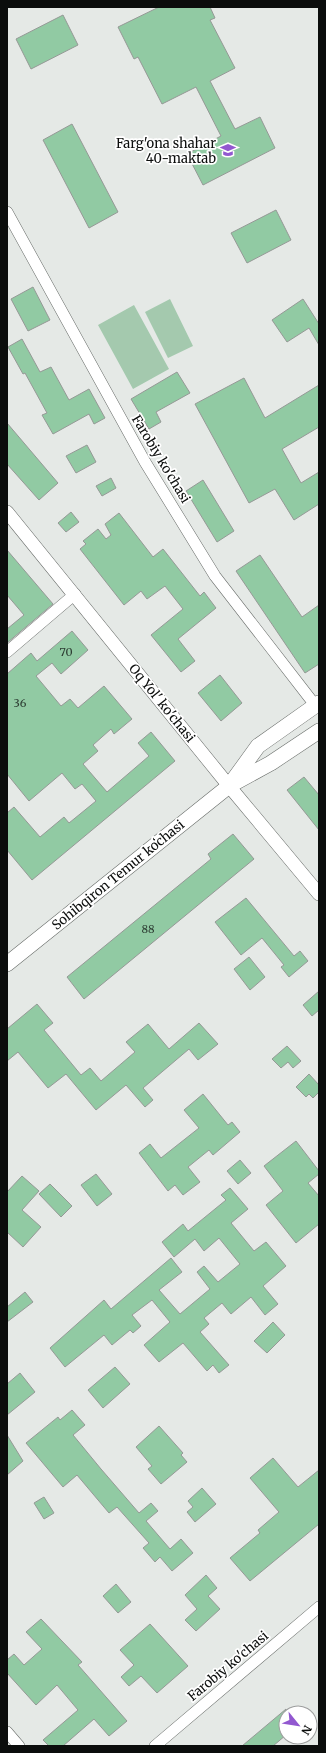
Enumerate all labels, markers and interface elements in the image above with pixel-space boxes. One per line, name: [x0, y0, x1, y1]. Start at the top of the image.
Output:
place label: Farg'ona shahar 40-maktab: [116, 135, 216, 167]
school or university icon: Farg'ona shahar 40-maktab: [219, 141, 237, 159]
street label: Farobiy ko'chasi: [128, 412, 194, 506]
house number: 70: [59, 645, 73, 659]
street label: Oq Yol' ko'chasi: [125, 660, 199, 746]
house number: 36: [14, 696, 27, 710]
street label: Sohibqiron Temur koʻchasi: [48, 816, 188, 934]
house number: 88: [141, 922, 155, 936]
street label: Farobiy ko'chasi: [184, 1627, 272, 1705]
north arrow: [278, 1705, 318, 1745]
text: N: [298, 1723, 315, 1738]

